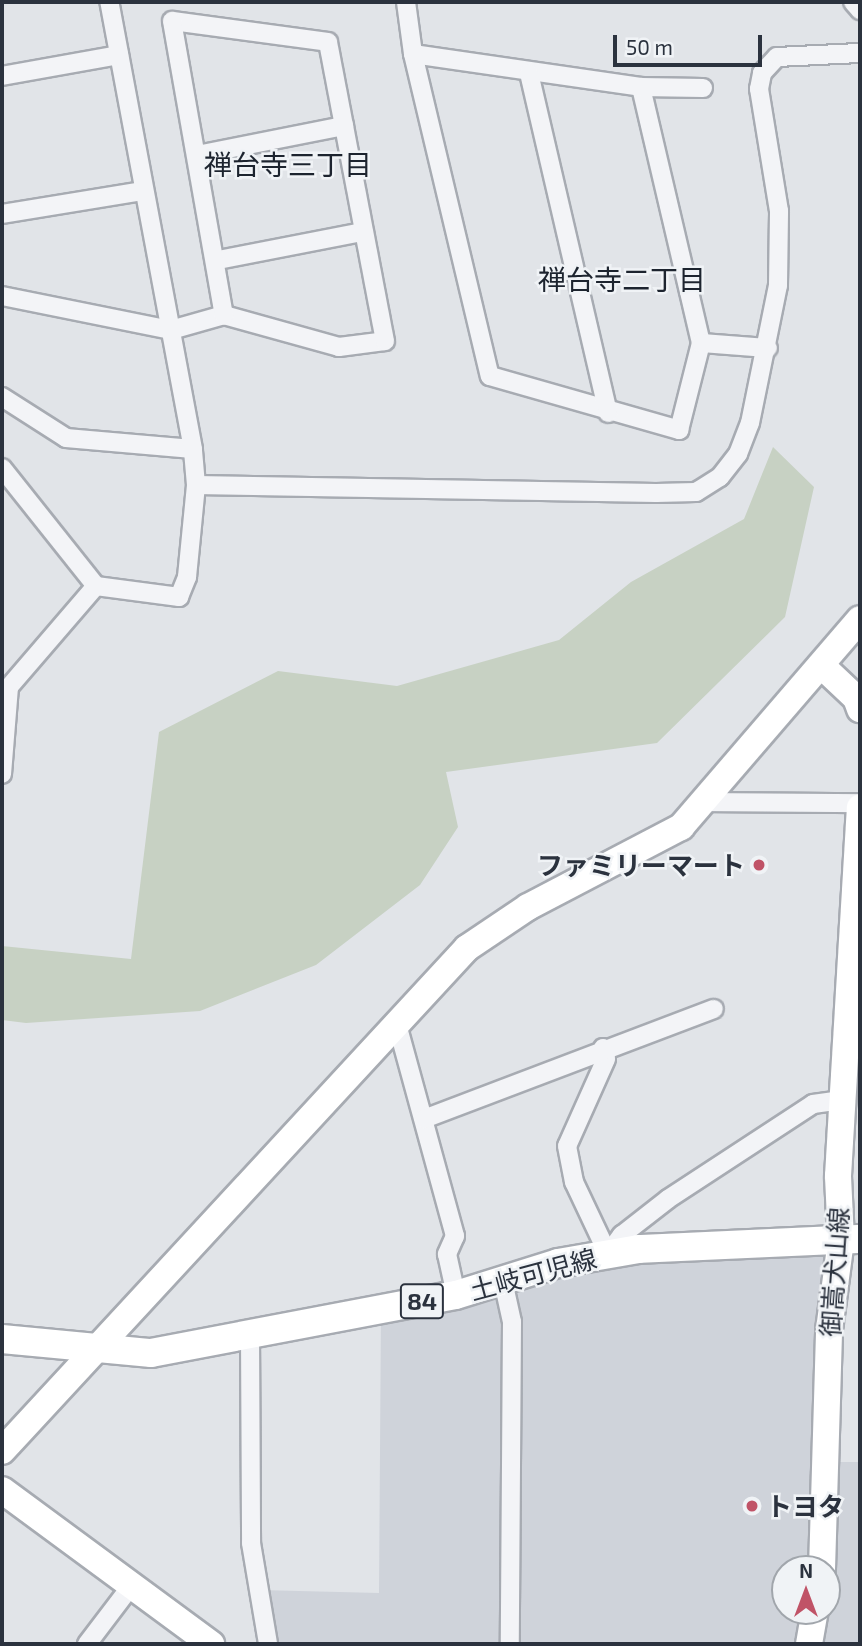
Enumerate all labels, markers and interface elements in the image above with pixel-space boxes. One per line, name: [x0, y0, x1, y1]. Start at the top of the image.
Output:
scale bar: [617, 21, 766, 65]
text: 50 m: [626, 34, 673, 59]
district label: 禅台寺三丁目: [204, 147, 372, 181]
district label: 禅台寺二丁目: [538, 262, 706, 296]
place label: ファミリーマート: [537, 849, 745, 881]
marker: ファミリーマート: [751, 857, 767, 873]
street label: 御嵩犬山線: [814, 1206, 854, 1338]
street label: 土岐可児線: [466, 1242, 600, 1306]
road number: 84: [399, 1280, 445, 1322]
place label: トヨタ: [766, 1490, 844, 1522]
marker: トヨタ: [744, 1498, 760, 1514]
north arrow: [771, 1555, 841, 1625]
text: N: [799, 1559, 813, 1582]

